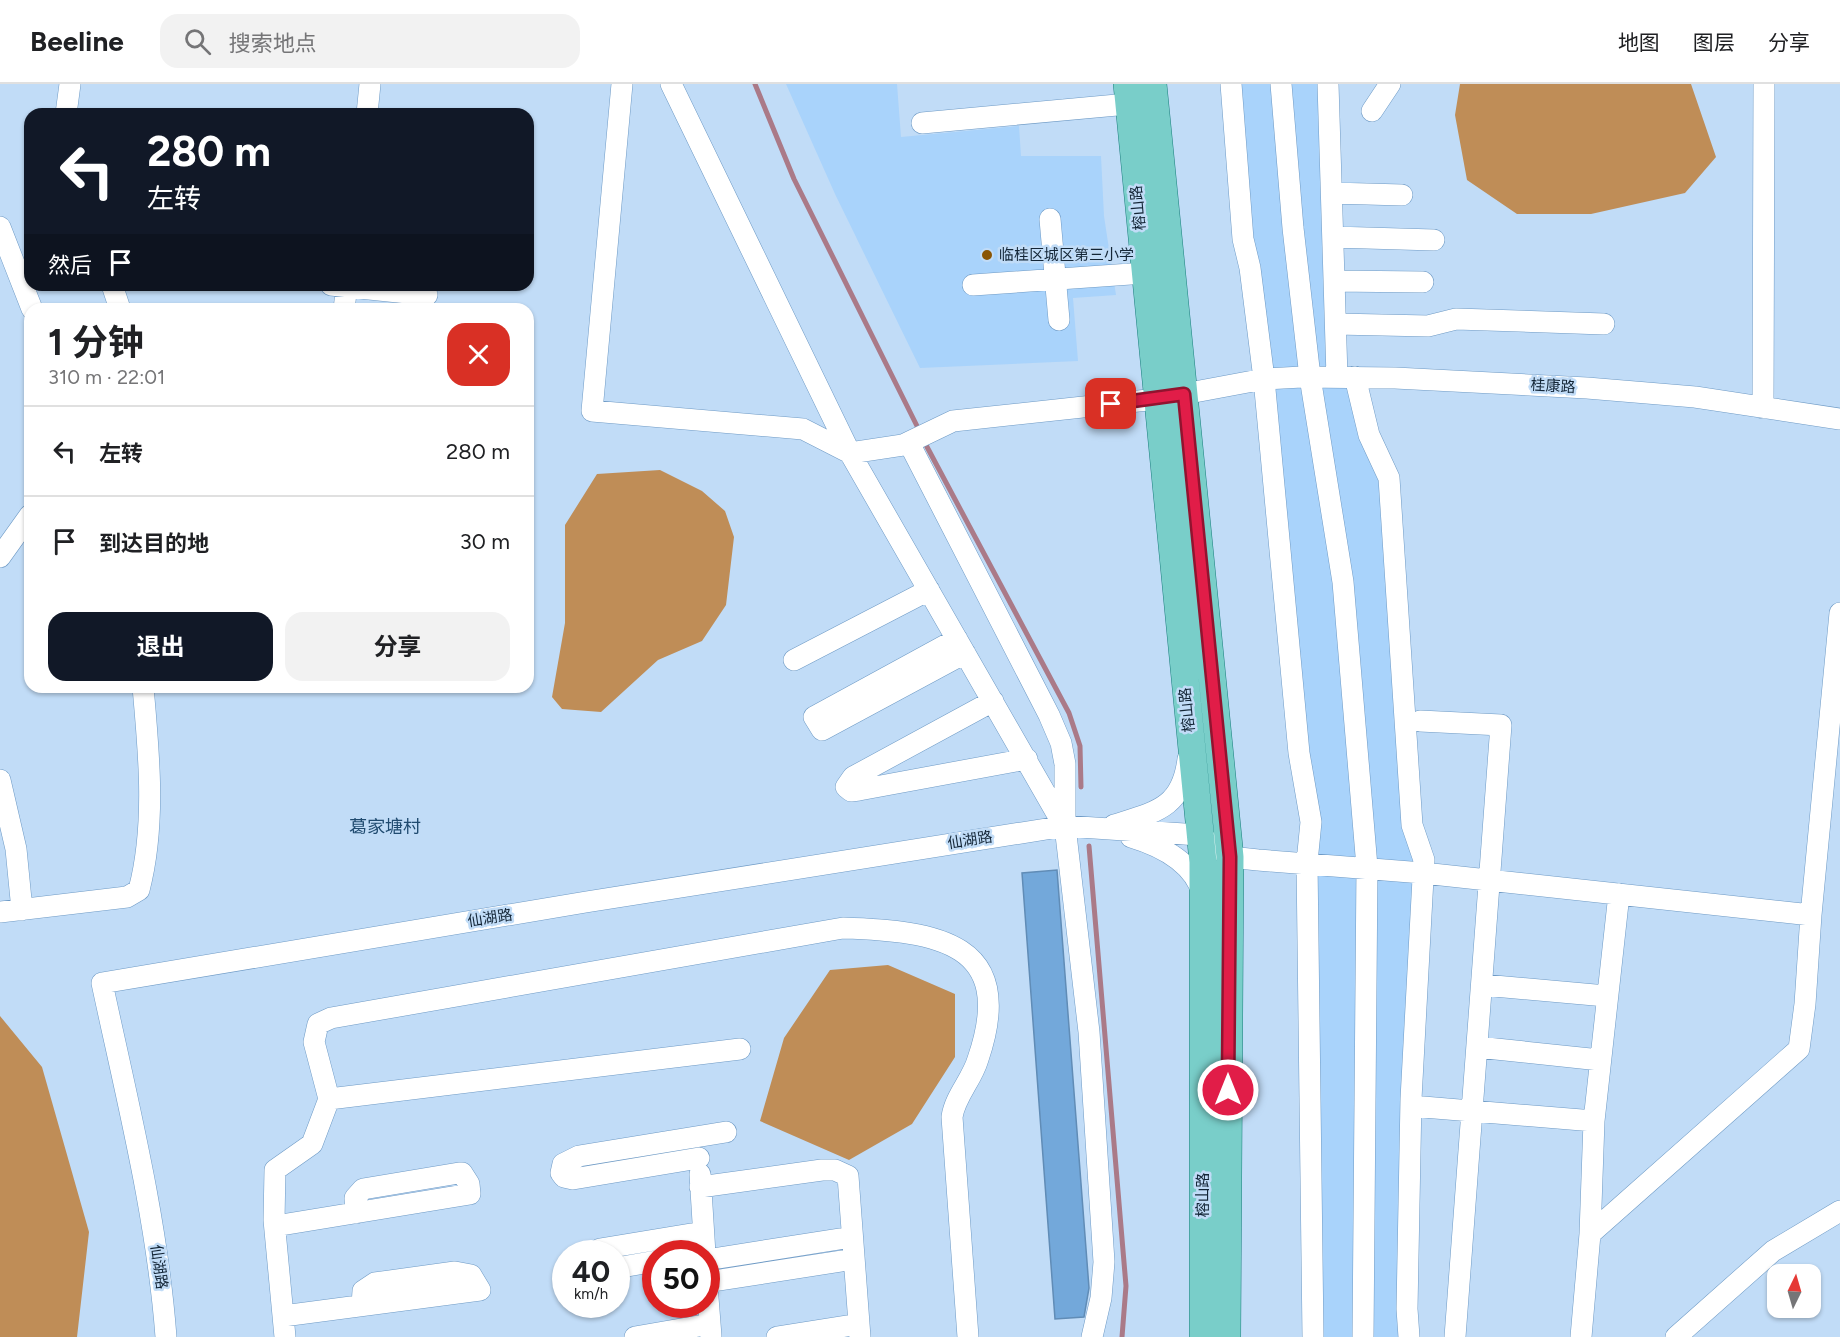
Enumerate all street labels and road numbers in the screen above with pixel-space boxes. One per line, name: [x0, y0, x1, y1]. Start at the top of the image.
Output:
street label: 榕山路: [1127, 185, 1149, 231]
street label: 桂康路: [1530, 376, 1576, 396]
street label: 榕山路: [1176, 687, 1198, 733]
street label: 仙湖路: [946, 828, 994, 852]
street label: 仙湖路: [466, 906, 514, 930]
street label: 榕山路: [1194, 1172, 1212, 1218]
street label: 仙湖路: [147, 1243, 171, 1291]

